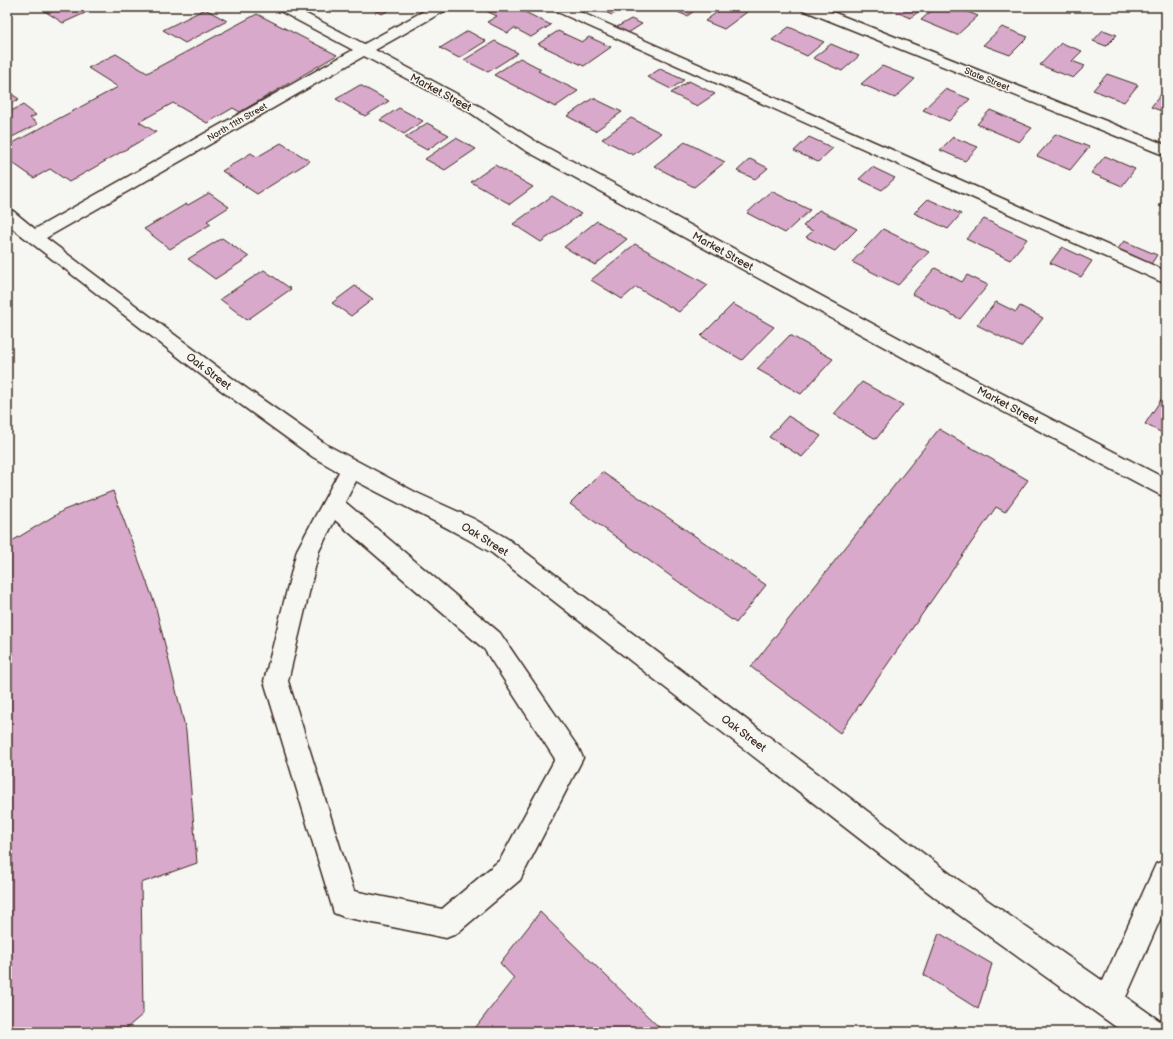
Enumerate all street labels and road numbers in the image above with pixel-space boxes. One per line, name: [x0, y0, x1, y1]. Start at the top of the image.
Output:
street label: State Street: [963, 65, 1011, 94]
street label: Market Street: [408, 71, 474, 114]
street label: North 11th Street: [205, 101, 269, 144]
street label: Market Street: [690, 229, 756, 274]
street label: Oak Street: [184, 350, 234, 393]
street label: Market Street: [975, 384, 1041, 427]
street label: Oak Street: [459, 520, 511, 559]
street label: Oak Street: [719, 712, 769, 755]

